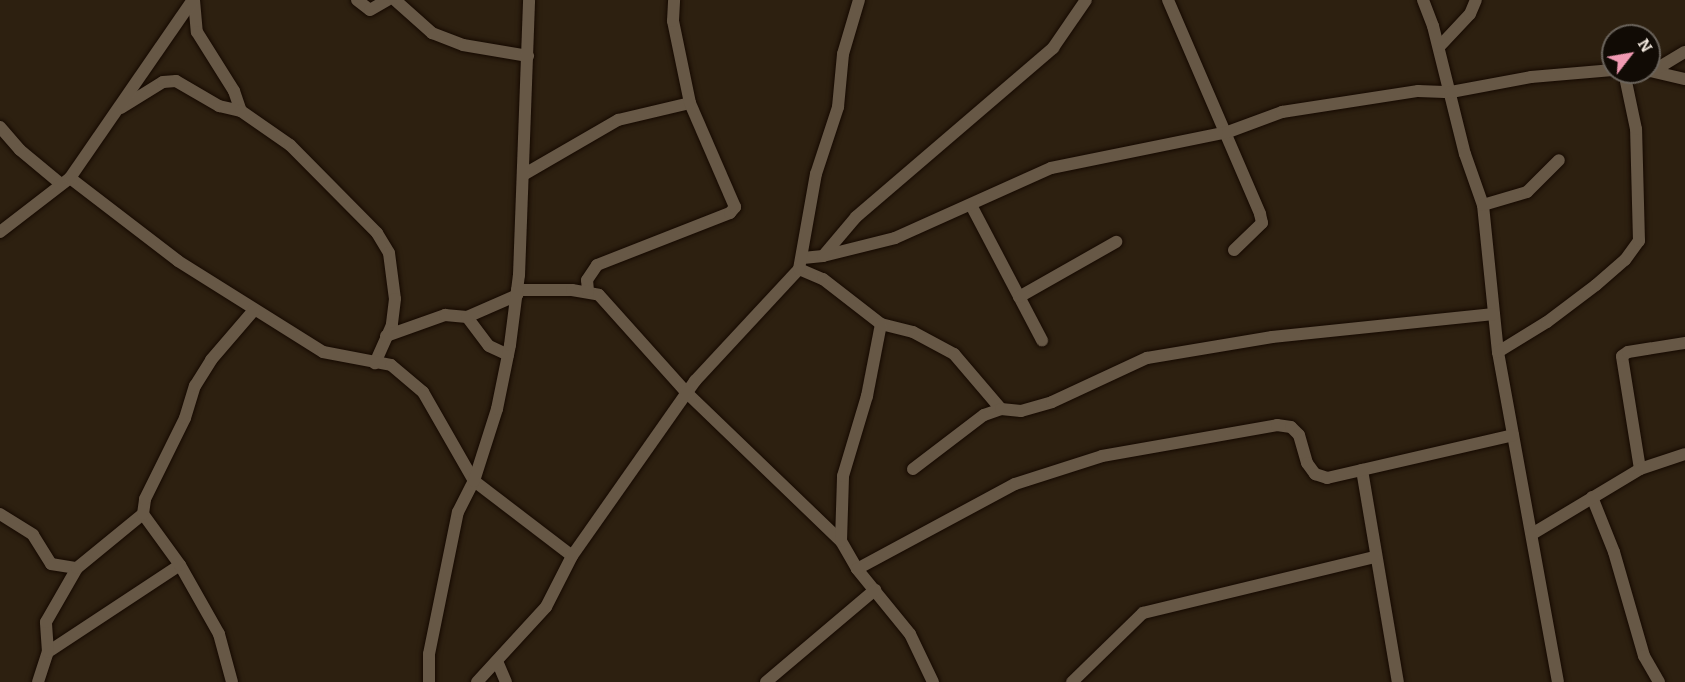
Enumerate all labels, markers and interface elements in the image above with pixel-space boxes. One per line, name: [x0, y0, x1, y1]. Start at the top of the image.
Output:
north arrow: [1601, 24, 1661, 84]
text: N: [1634, 35, 1656, 56]

